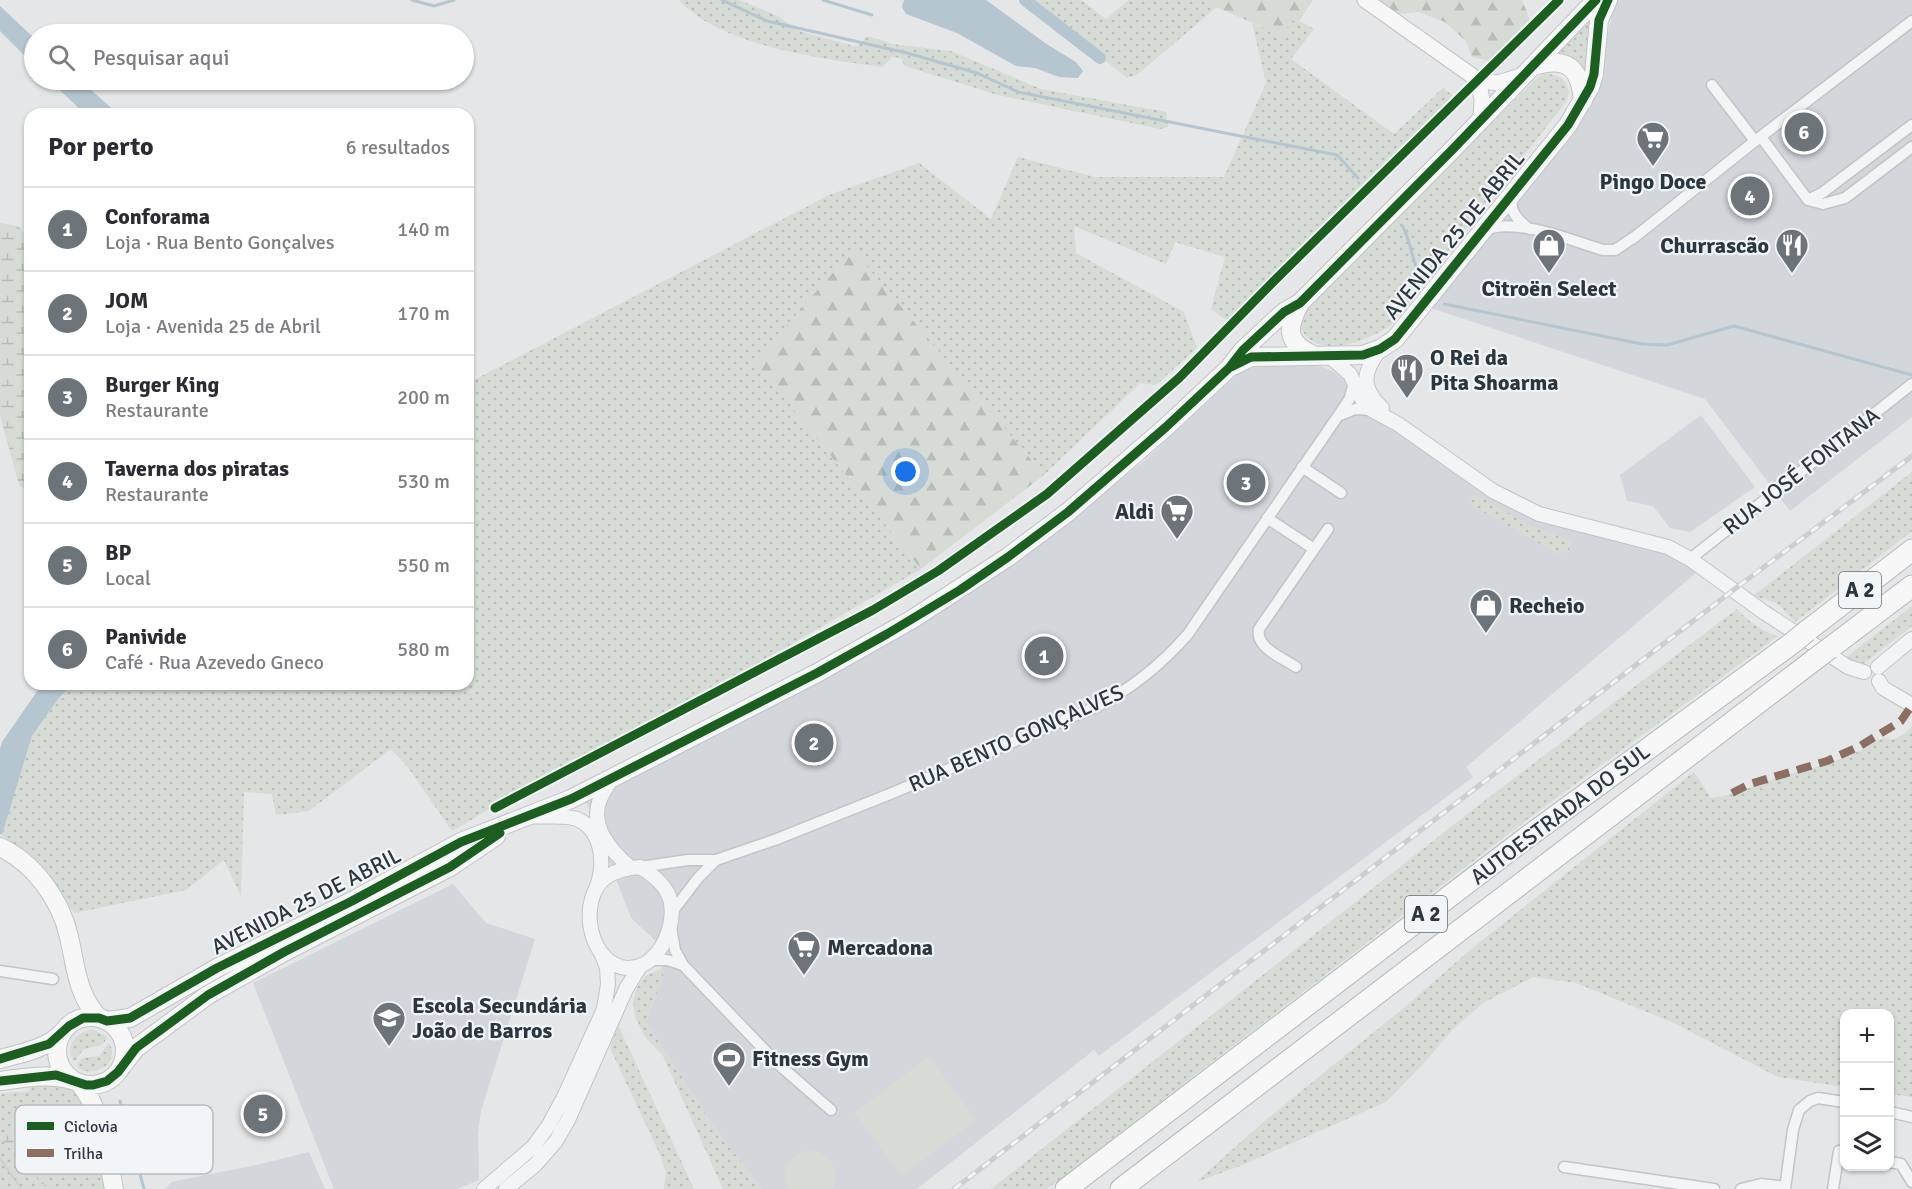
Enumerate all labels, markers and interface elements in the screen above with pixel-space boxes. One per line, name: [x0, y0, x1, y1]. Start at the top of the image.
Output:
search box: [24, 24, 474, 90]
icon: search: [45, 41, 78, 74]
text: Pesquisar aqui: [93, 44, 229, 71]
pin: 6: [1784, 110, 1824, 154]
supermarket icon: Pingo Doce: [1635, 120, 1671, 167]
text: Por perto: [48, 131, 154, 163]
text: 6 resultados: [346, 135, 450, 160]
street label: AVENIDA 25 DE ABRIL: [1378, 145, 1530, 325]
place label: Pingo Doce: [1599, 168, 1707, 195]
pin: 4: [1730, 174, 1770, 218]
text: Conforama: [105, 203, 210, 230]
text: 1: [62, 217, 73, 242]
text: 140 m: [397, 217, 450, 242]
shop icon: Citroën Select: [1531, 227, 1567, 274]
restaurant icon: Churrascão: [1774, 227, 1810, 274]
text: Loja · Rua Bento Gonçalves: [105, 230, 335, 255]
place label: Churrascão: [1660, 232, 1769, 259]
place label: Citroën Select: [1481, 275, 1617, 302]
text: JOM: [105, 287, 148, 314]
text: 2: [62, 301, 73, 326]
text: 170 m: [397, 301, 450, 326]
text: Loja · Avenida 25 de Abril: [105, 314, 321, 339]
place label: O Rei da Pita Shoarma: [1430, 344, 1559, 396]
restaurant icon: O Rei da Pita Shoarma: [1389, 352, 1425, 399]
text: Burger King: [105, 371, 219, 398]
text: 3: [62, 385, 73, 410]
text: 200 m: [397, 385, 450, 410]
text: Restaurante: [105, 398, 209, 423]
street label: RUA JOSÉ FONTANA: [1717, 401, 1885, 541]
text: Taverna dos piratas: [105, 455, 289, 482]
your location: [891, 457, 920, 486]
pin: 3: [1226, 460, 1266, 506]
text: 4: [62, 469, 73, 494]
text: 530 m: [397, 469, 450, 494]
text: Restaurante: [105, 482, 209, 507]
supermarket icon: Aldi: [1159, 493, 1195, 540]
place label: Aldi: [1115, 498, 1154, 525]
text: BP: [105, 539, 131, 566]
text: 5: [62, 553, 73, 578]
text: 550 m: [397, 553, 450, 578]
text: Local: [105, 566, 151, 591]
road number: A 2: [1839, 572, 1881, 608]
shop icon: Recheio: [1468, 587, 1504, 634]
place label: Recheio: [1509, 592, 1584, 619]
text: Panivide: [105, 623, 187, 650]
pin: 1: [1024, 634, 1064, 678]
text: 6: [62, 637, 73, 662]
text: 580 m: [397, 637, 450, 662]
text: Café · Rua Azevedo Gneco: [105, 650, 324, 675]
street label: RUA BENTO GONÇALVES: [904, 678, 1128, 798]
pin: 2: [794, 720, 834, 766]
street label: AUTOESTRADA DO SUL: [1465, 738, 1655, 890]
street label: AVENIDA 25 DE ABRIL: [207, 842, 405, 960]
road number: A 2: [1405, 896, 1447, 932]
supermarket icon: Mercadona: [786, 929, 822, 976]
place label: Mercadona: [827, 934, 933, 961]
place label: Escola Secundária João de Barros: [412, 992, 587, 1044]
school or university icon: Escola Secundária João de Barros: [371, 1000, 407, 1047]
map controls: [1840, 1009, 1894, 1171]
button: +: [1840, 1009, 1894, 1063]
sports icon: Fitness Gym: [711, 1040, 747, 1087]
place label: Fitness Gym: [752, 1045, 869, 1072]
button: −: [1840, 1063, 1894, 1117]
pin: 5: [244, 1092, 282, 1136]
legend: [15, 1105, 213, 1174]
text: Ciclovia: [64, 1117, 118, 1137]
button: layers: [1840, 1117, 1894, 1171]
text: Trilha: [64, 1144, 103, 1164]

